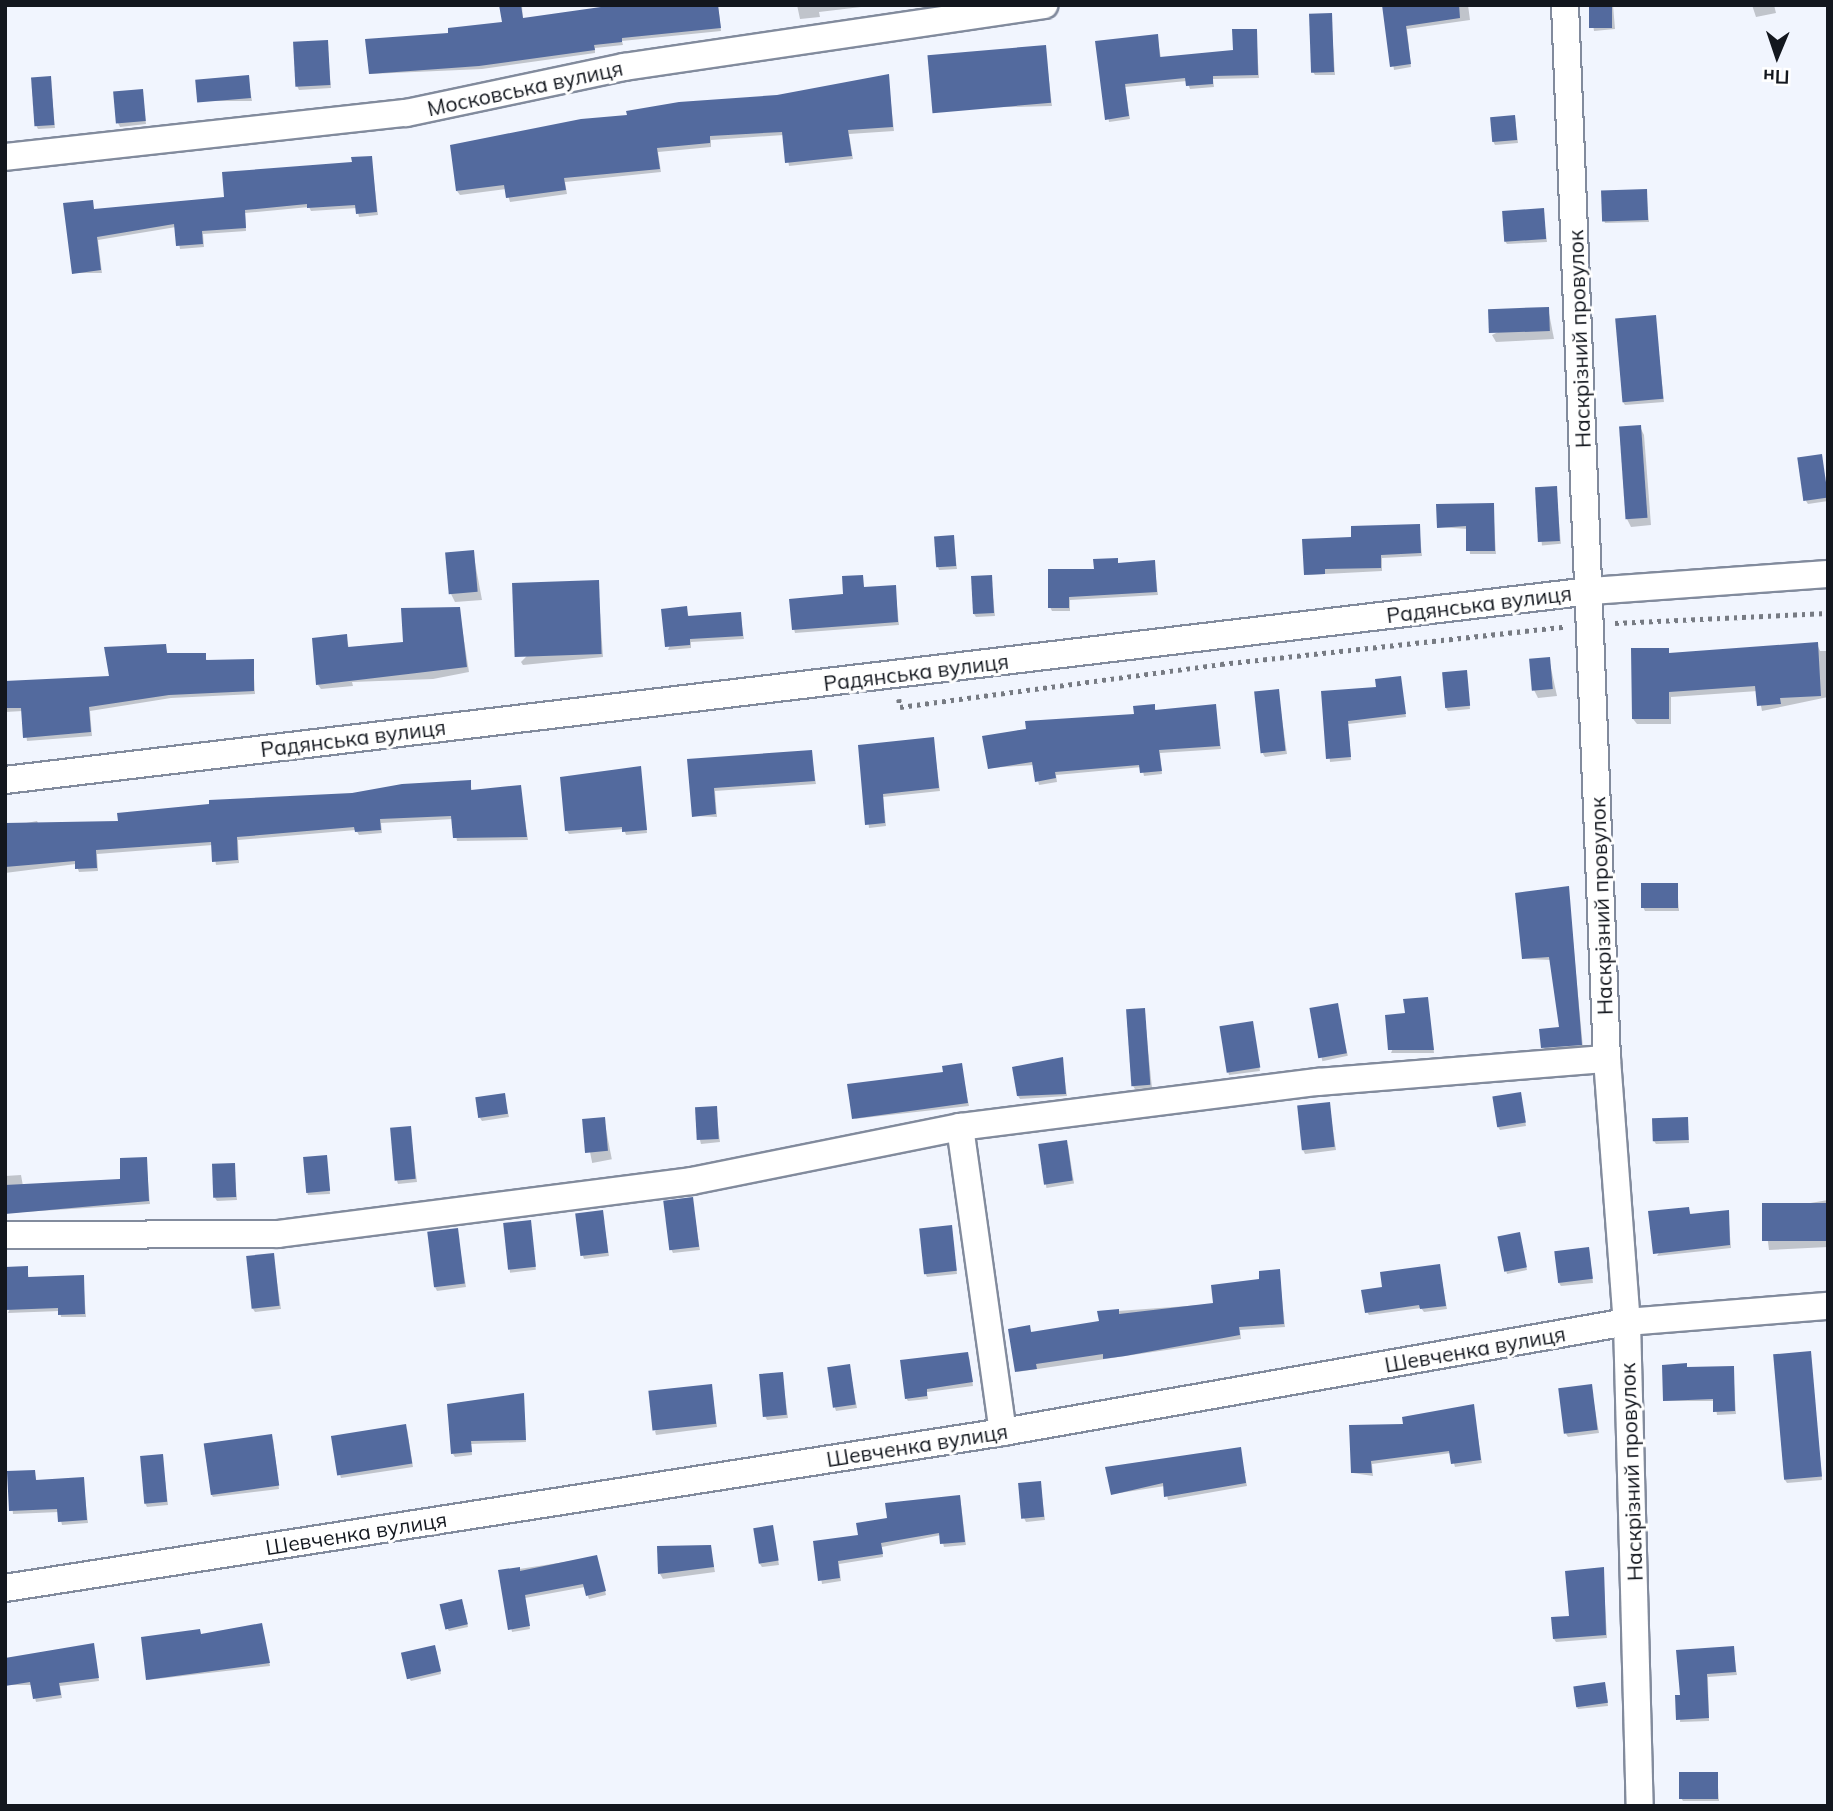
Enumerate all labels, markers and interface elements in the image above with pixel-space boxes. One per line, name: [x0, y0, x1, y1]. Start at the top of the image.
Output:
north arrow: [1742, 21, 1812, 91]
street label: Московська вулиця: [425, 55, 625, 121]
text: Пн: [1763, 65, 1790, 89]
street label: Наскрізний провулок: [1563, 229, 1595, 449]
street label: Радянська вулиця: [1385, 580, 1573, 628]
street label: Радянська вулиця: [822, 648, 1010, 696]
street label: Радянська вулиця: [259, 714, 447, 762]
street label: Наскрізний провулок: [1585, 796, 1617, 1016]
street label: Шевченка вулиця: [1383, 1321, 1567, 1377]
street label: Наскрізний провулок: [1615, 1362, 1647, 1582]
street label: Шевченка вулиця: [824, 1418, 1010, 1472]
street label: Шевченка вулиця: [263, 1506, 449, 1560]

